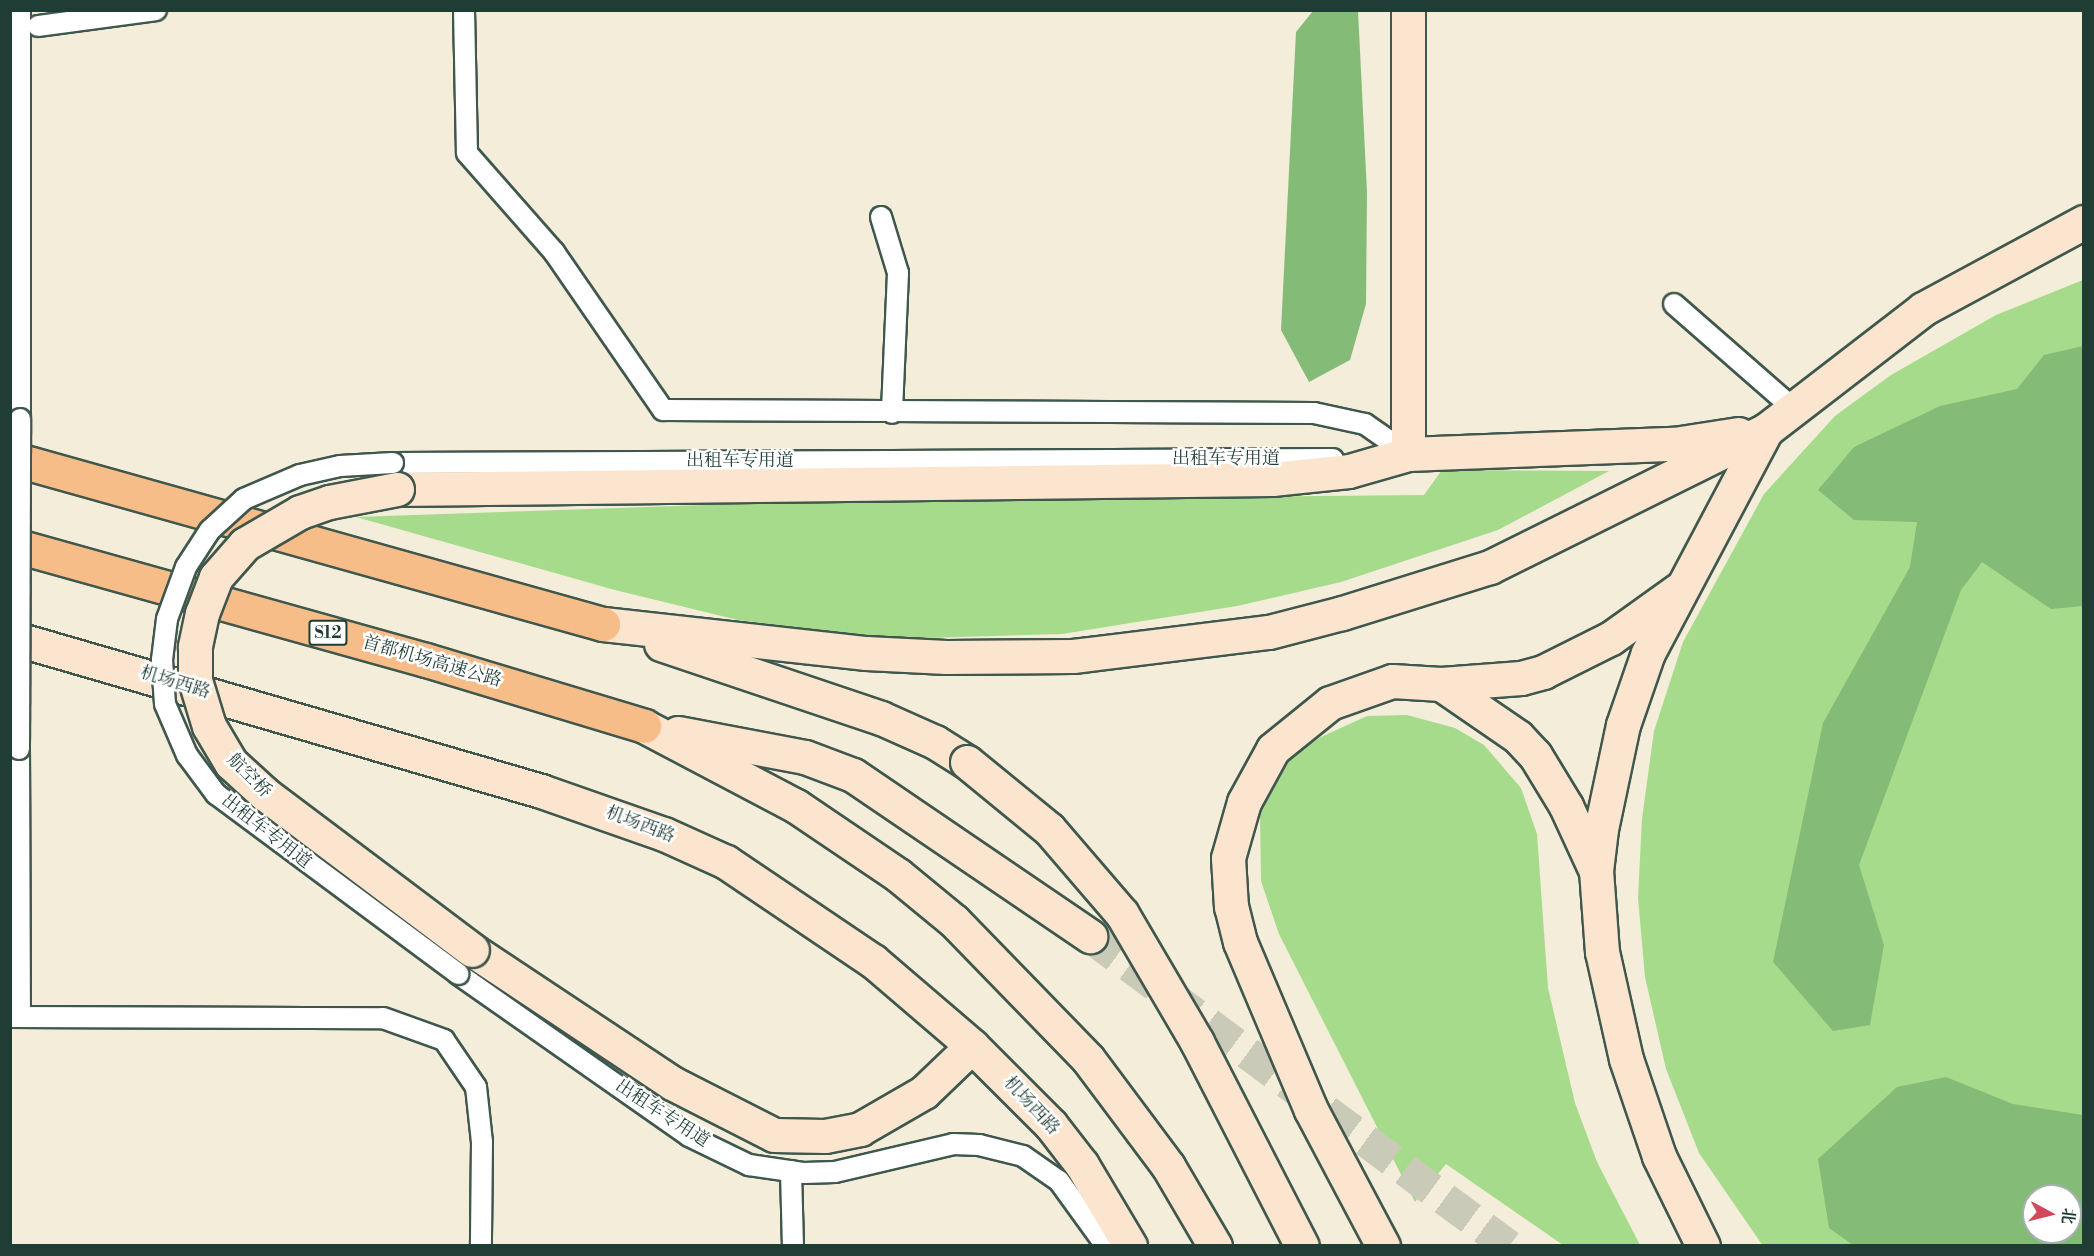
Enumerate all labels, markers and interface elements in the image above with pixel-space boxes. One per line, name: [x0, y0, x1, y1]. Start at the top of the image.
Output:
street label: 出租车专用道: [1172, 448, 1280, 470]
street label: 出租车专用道: [686, 450, 794, 472]
road number: S12: [307, 620, 349, 646]
street label: 首都机场高速公路: [360, 632, 504, 692]
street label: 机场西路: [137, 662, 213, 704]
street label: 航空桥: [222, 749, 276, 803]
street label: 出租车专用道: [217, 790, 315, 874]
street label: 机场西路: [603, 802, 677, 848]
street label: 机场西路: [999, 1072, 1063, 1140]
street label: 出租车专用道: [611, 1076, 713, 1152]
north arrow: [2022, 1184, 2082, 1244]
text: 北: [2057, 1207, 2079, 1225]

